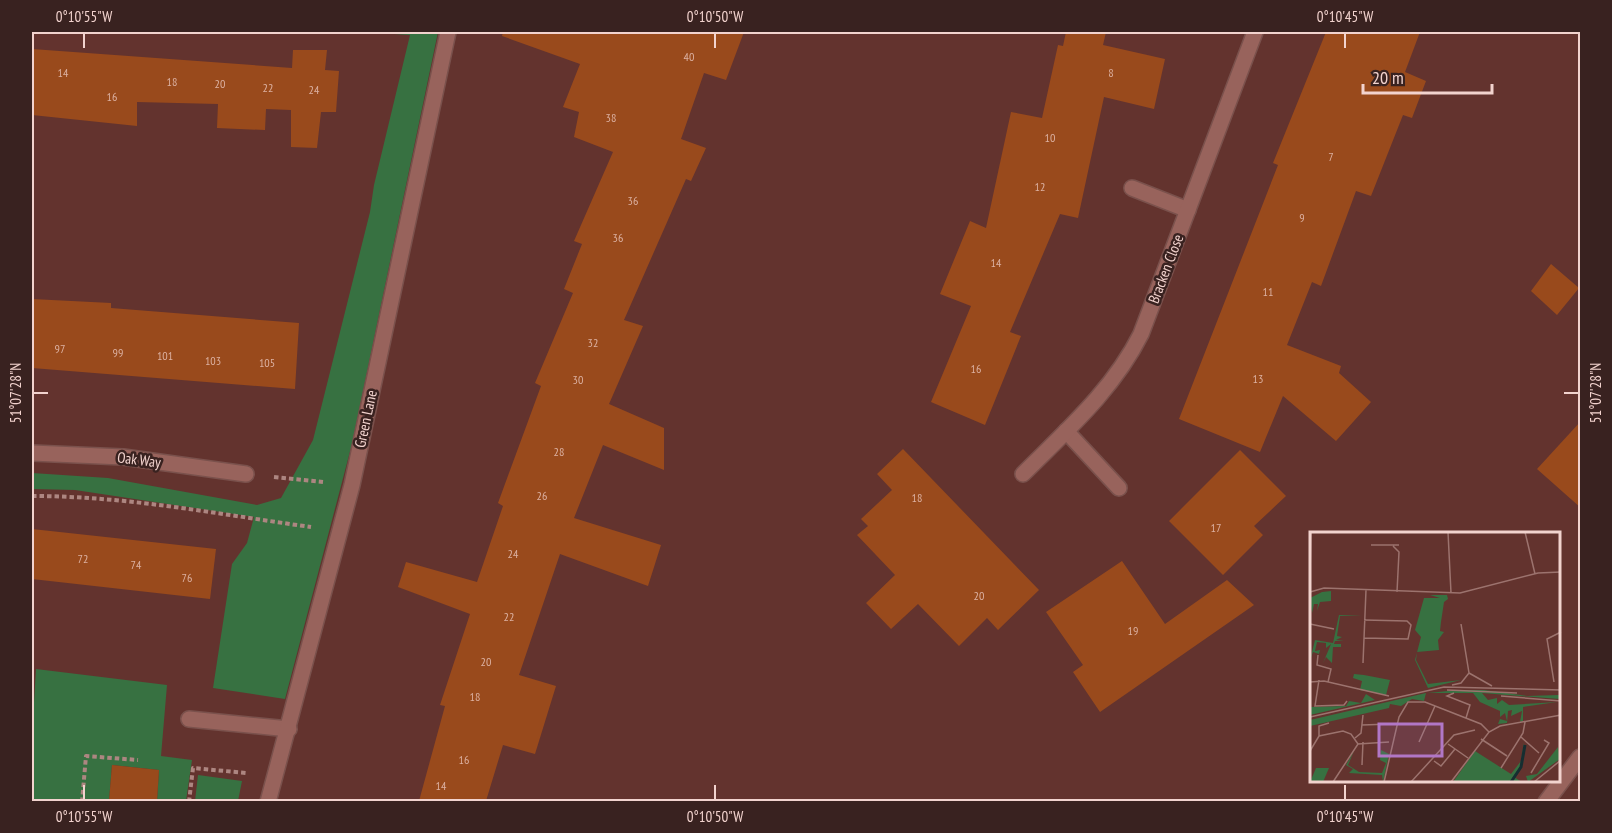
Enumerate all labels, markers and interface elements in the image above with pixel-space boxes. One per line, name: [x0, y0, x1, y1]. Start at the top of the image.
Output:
text: 0°10'55"W: [56, 7, 112, 26]
text: 0°10'50"W: [687, 7, 743, 26]
text: 0°10'45"W: [1317, 7, 1373, 26]
house number: 40: [684, 49, 694, 64]
scale bar: [1363, 57, 1492, 95]
house number: 14: [58, 65, 69, 80]
house number: 8: [1108, 65, 1114, 80]
text: 20 m: [1372, 66, 1404, 89]
house number: 18: [167, 74, 177, 89]
house number: 20: [215, 76, 225, 91]
house number: 22: [263, 80, 273, 95]
house number: 24: [309, 82, 320, 97]
house number: 16: [107, 89, 117, 104]
house number: 38: [606, 110, 616, 125]
house number: 10: [1045, 130, 1055, 145]
house number: 7: [1328, 149, 1334, 164]
house number: 12: [1035, 179, 1045, 194]
house number: 36: [628, 193, 638, 208]
house number: 9: [1299, 210, 1305, 225]
house number: 36: [613, 230, 623, 245]
street label: Bracken Close: [1144, 232, 1187, 306]
house number: 14: [991, 255, 1002, 270]
house number: 11: [1263, 284, 1273, 299]
house number: 32: [588, 335, 598, 350]
house number: 97: [55, 341, 65, 356]
house number: 99: [113, 345, 123, 360]
house number: 101: [157, 348, 173, 363]
house number: 103: [205, 353, 221, 368]
house number: 105: [259, 355, 275, 370]
house number: 16: [971, 361, 981, 376]
text: 51°07'28"N: [6, 363, 25, 423]
text: 51°07'28"N: [1586, 363, 1605, 423]
house number: 13: [1253, 371, 1263, 386]
house number: 30: [573, 372, 583, 387]
street label: Green Lane: [350, 388, 381, 449]
house number: 28: [554, 444, 564, 459]
street label: Oak Way: [116, 447, 162, 472]
house number: 26: [537, 488, 547, 503]
house number: 18: [912, 490, 922, 505]
house number: 17: [1211, 520, 1221, 535]
inset map: [1310, 532, 1561, 782]
house number: 24: [508, 546, 519, 561]
house number: 72: [78, 551, 88, 566]
house number: 74: [131, 557, 142, 572]
house number: 76: [182, 570, 192, 585]
house number: 20: [974, 588, 984, 603]
house number: 22: [504, 609, 514, 624]
house number: 19: [1128, 623, 1138, 638]
house number: 20: [481, 654, 491, 669]
house number: 18: [470, 689, 480, 704]
house number: 16: [459, 752, 469, 767]
house number: 14: [436, 778, 447, 793]
text: 0°10'55"W: [56, 807, 112, 826]
text: 0°10'50"W: [687, 807, 743, 826]
text: 0°10'45"W: [1317, 807, 1373, 826]

